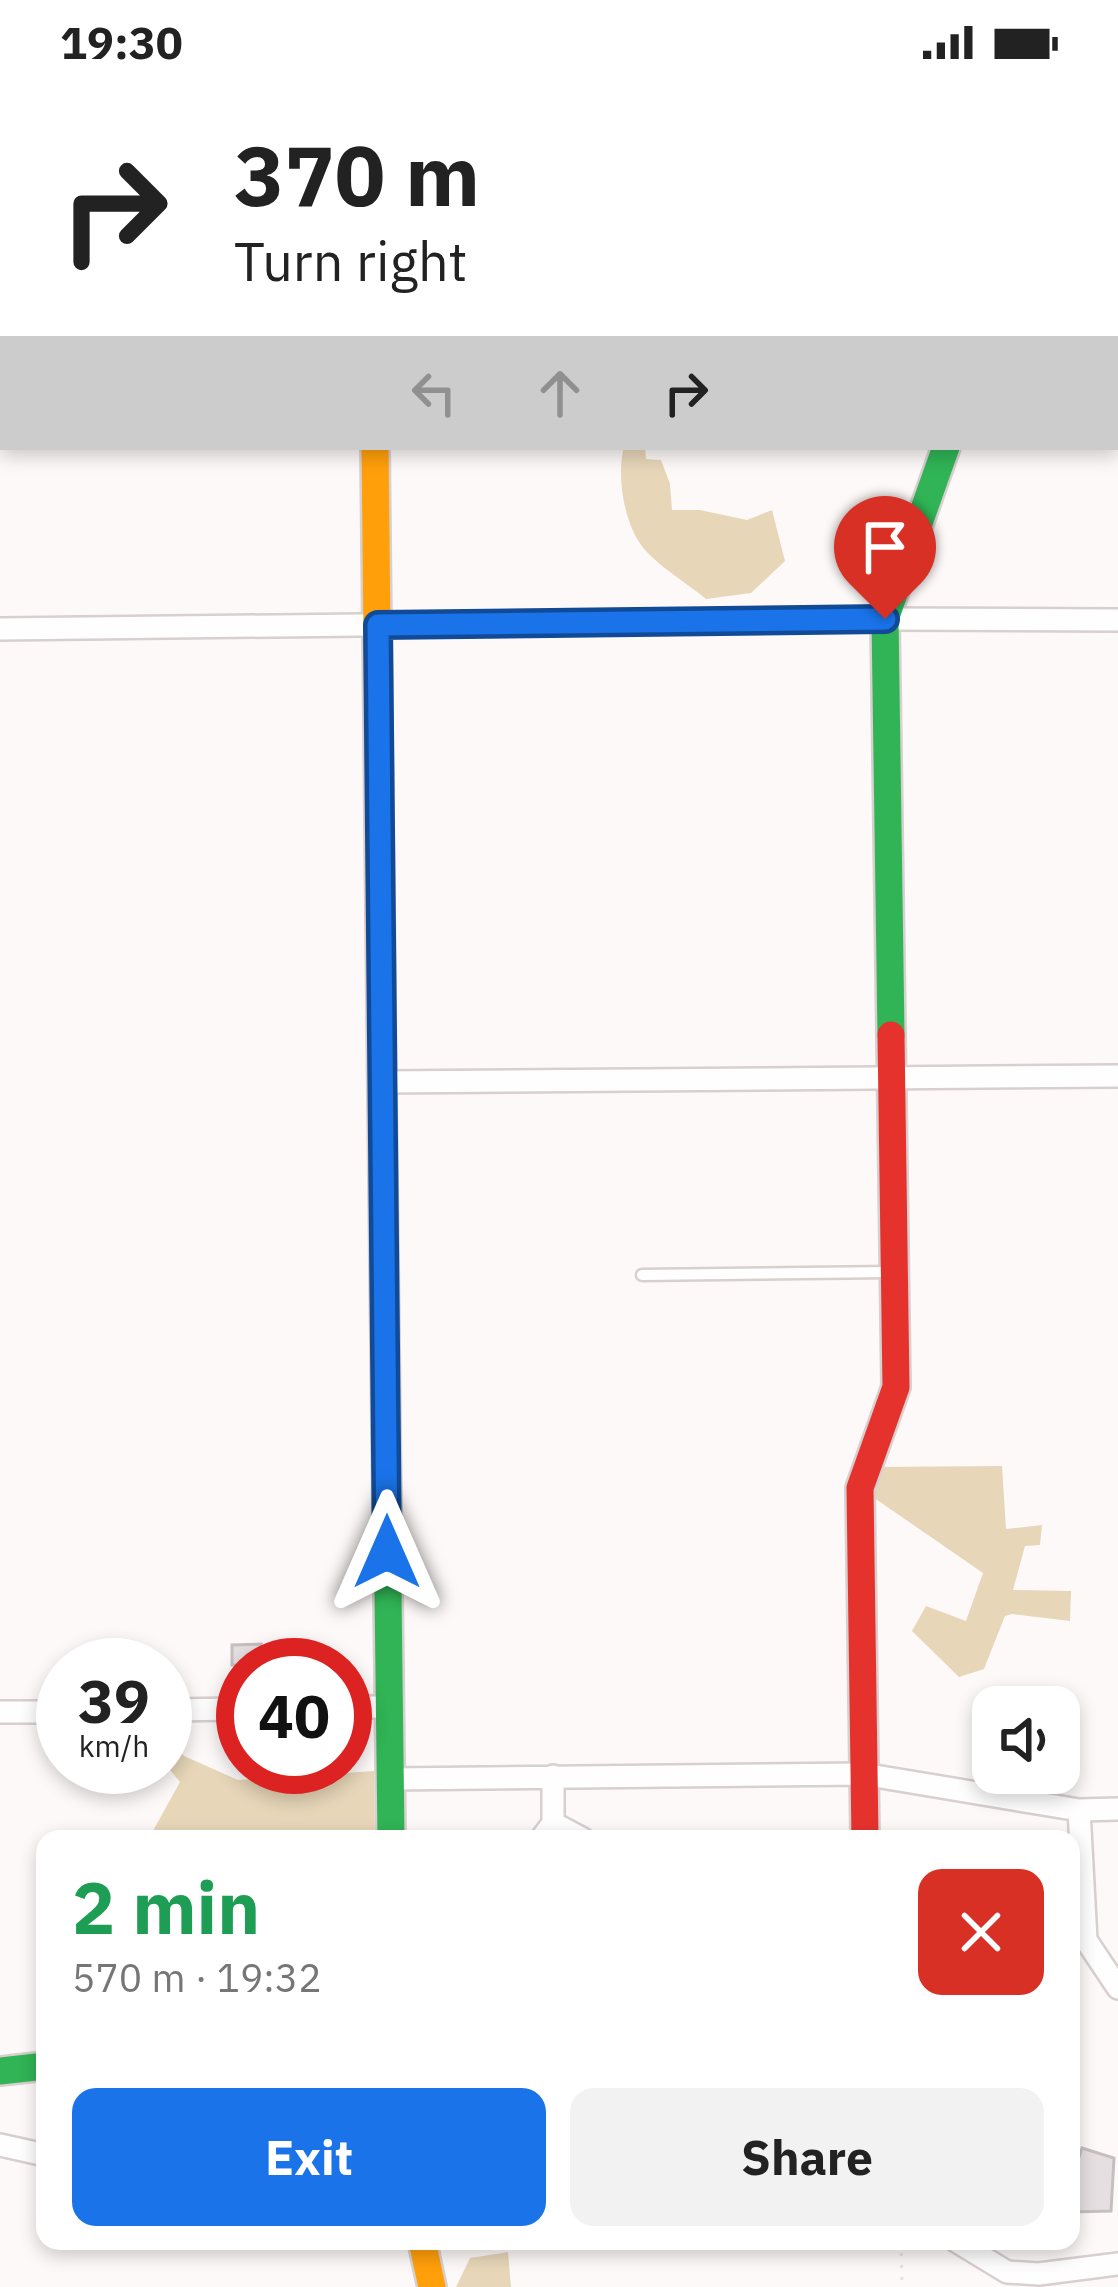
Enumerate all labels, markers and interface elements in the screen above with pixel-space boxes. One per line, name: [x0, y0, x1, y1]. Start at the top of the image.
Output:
text: 19:30: [60, 13, 183, 71]
text: 370 m: [234, 120, 480, 229]
icon: right: [36, 132, 192, 288]
text: Turn right: [234, 226, 468, 296]
icon: left: [401, 360, 467, 426]
icon: ahead: [527, 360, 593, 426]
icon: right: [653, 360, 719, 426]
pin: [834, 496, 936, 619]
icon: arrive: [852, 514, 918, 580]
position arrow: [324, 1489, 450, 1615]
speed limit sign: 40: [216, 1638, 372, 1794]
text: 39: [78, 1661, 150, 1740]
map controls: [972, 1686, 1080, 1794]
button: sound: [972, 1686, 1080, 1794]
text: km/h: [79, 1726, 149, 1765]
text: 2 min: [72, 1860, 260, 1954]
button: close: [918, 1869, 1044, 1995]
text: 570 m · 19:32: [72, 1952, 322, 2003]
button: Exit: [72, 2088, 546, 2226]
button: Share: [570, 2088, 1044, 2226]

